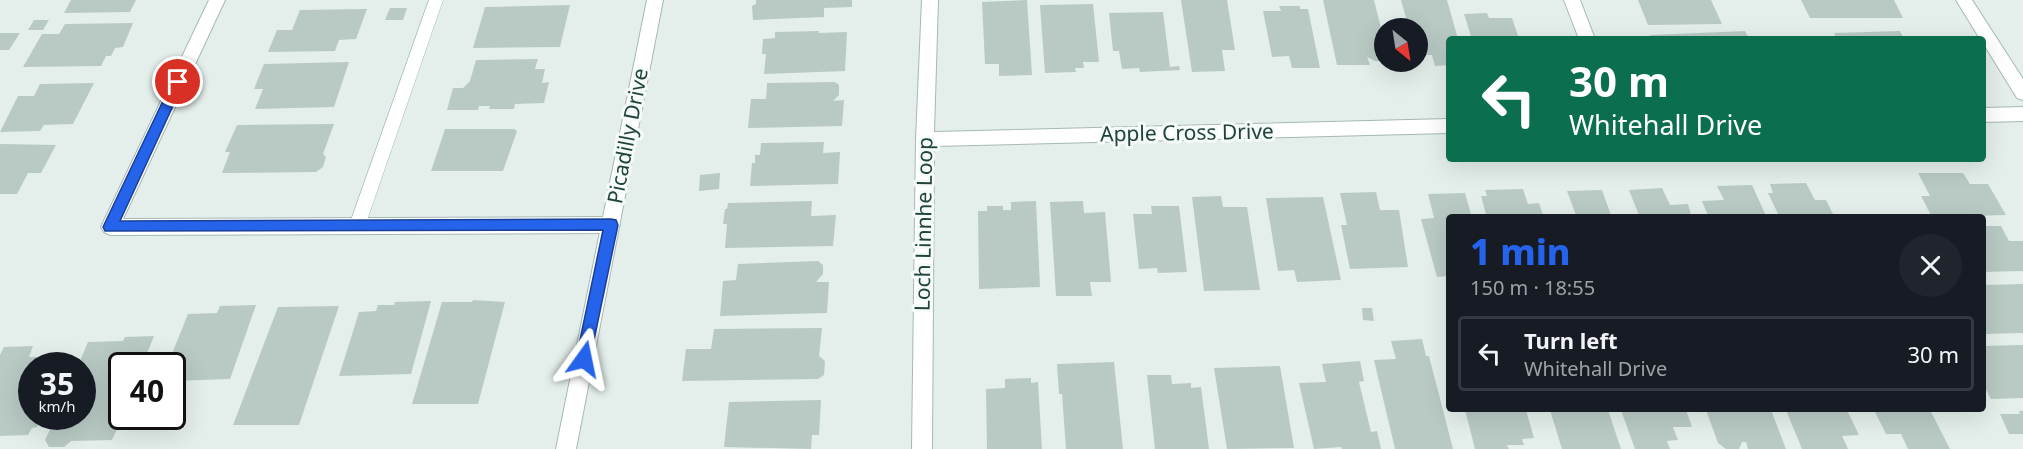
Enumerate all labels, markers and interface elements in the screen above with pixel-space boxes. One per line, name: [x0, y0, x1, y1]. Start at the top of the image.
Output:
north arrow: [1374, 18, 1428, 72]
map controls: [1374, 18, 1428, 72]
text: 30 m: [1569, 52, 1669, 109]
pin: [152, 56, 203, 107]
icon: left: [1470, 60, 1548, 138]
icon: arrive: [161, 65, 194, 98]
street label: Picadilly Drive: [600, 66, 654, 206]
text: Whitehall Drive: [1569, 106, 1762, 143]
street label: Apple Cross Drive: [1100, 116, 1274, 148]
street label: Loch Linnhe Loop: [907, 137, 939, 311]
text: 1 min: [1470, 227, 1571, 276]
button: close: [1899, 234, 1962, 297]
text: 150 m · 18:55: [1470, 274, 1595, 301]
text: Turn left: [1524, 325, 1618, 355]
position arrow: [552, 327, 616, 391]
icon: left: [1473, 337, 1506, 370]
text: 30 m: [1908, 339, 1959, 369]
speed limit sign: 40: [108, 352, 186, 430]
text: Whitehall Drive: [1524, 355, 1667, 382]
text: 35: [40, 363, 74, 404]
text: km/h: [39, 396, 75, 416]

